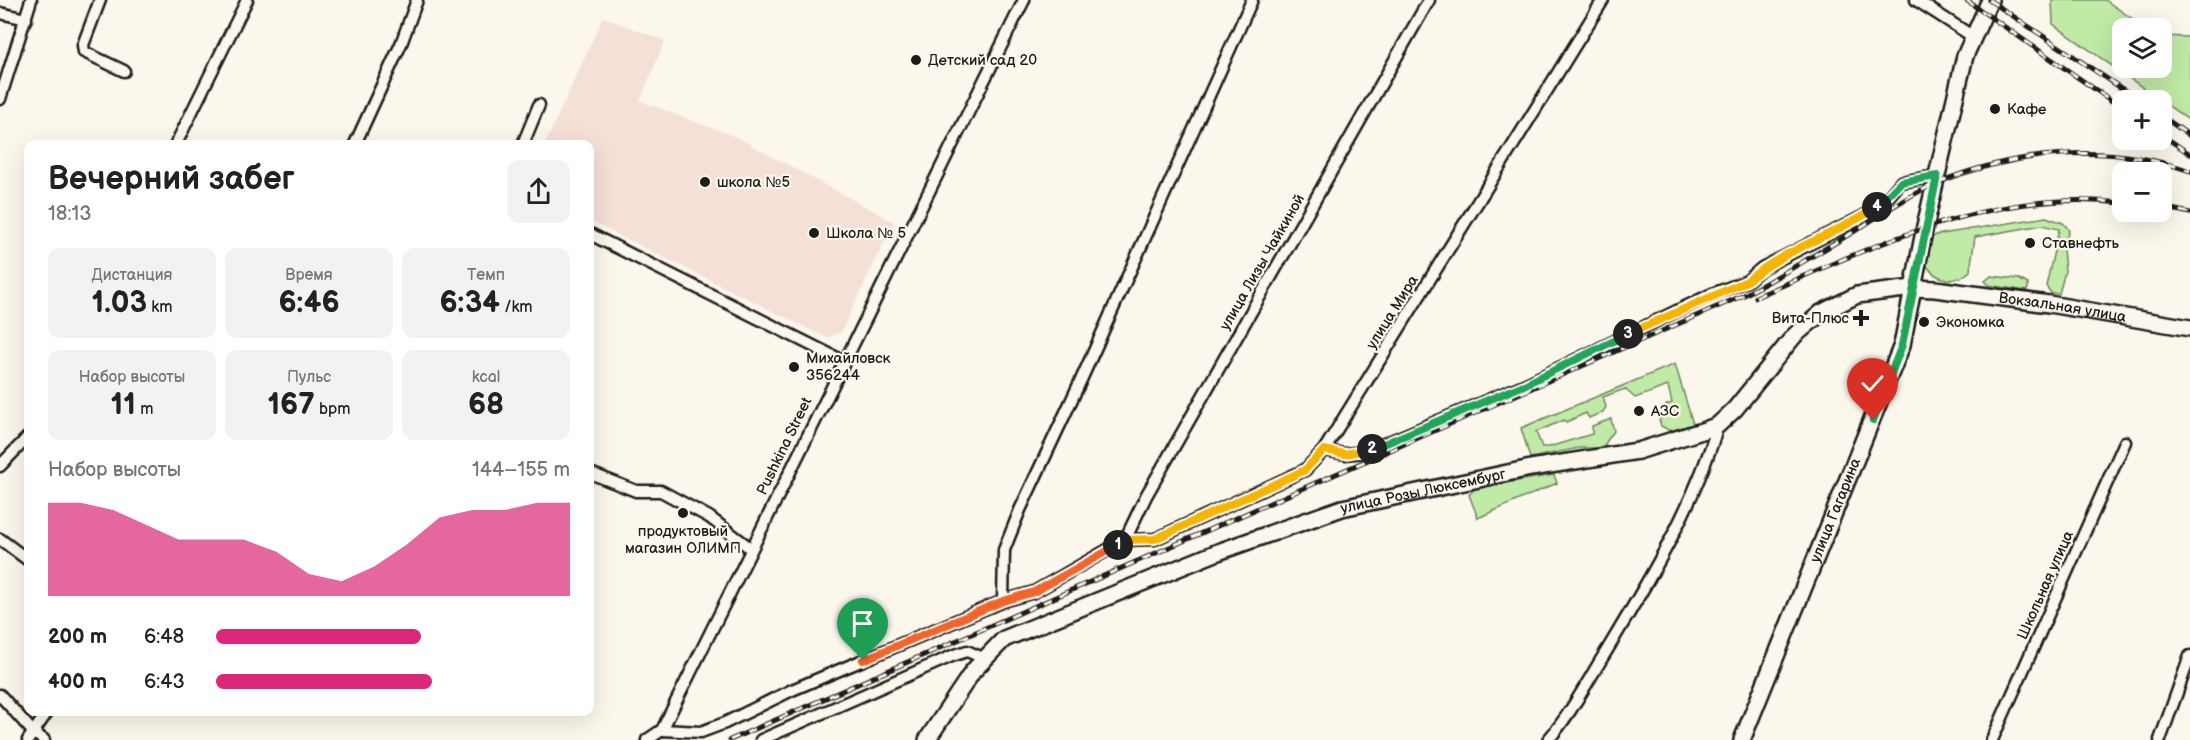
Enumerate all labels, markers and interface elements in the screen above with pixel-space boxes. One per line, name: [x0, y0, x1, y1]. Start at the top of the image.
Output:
map controls: [2112, 18, 2172, 222]
button: layers: [2112, 18, 2172, 78]
place label: Детский сад 20: [928, 51, 1037, 70]
marker: Детский сад 20: [909, 53, 923, 67]
button: +: [2112, 90, 2172, 150]
place label: Кафе: [2007, 100, 2046, 119]
marker: Кафе: [1988, 102, 2002, 116]
text: Вечерний забег: [48, 159, 295, 199]
button: share: [507, 160, 570, 223]
button: −: [2112, 162, 2172, 222]
place label: школа №5: [717, 173, 790, 192]
marker: школа №5: [698, 175, 712, 189]
street label: улица Лизы Чайкиной: [1216, 191, 1309, 334]
pin: 4: [1862, 192, 1892, 222]
text: 4: [1872, 197, 1882, 216]
text: 18:13: [48, 202, 91, 226]
place label: Школа № 5: [826, 224, 906, 243]
marker: Школа № 5: [807, 226, 821, 240]
place label: Ставнефть: [2042, 234, 2120, 253]
marker: Ставнефть: [2023, 236, 2037, 250]
text: Дистанция: [92, 266, 172, 285]
text: Время: [285, 266, 333, 285]
text: Темп: [467, 266, 505, 285]
street label: улица Мира: [1362, 272, 1423, 353]
text: 1.03: [92, 285, 147, 321]
text: 6:46: [278, 285, 340, 321]
text: 6:34: [439, 285, 500, 321]
street label: Вокзальная улица: [1998, 288, 2128, 327]
text: km: [147, 298, 172, 317]
text: /km: [500, 298, 533, 317]
place label: Вита-Плюс: [1772, 309, 1850, 328]
marker: Вита-Плюс: [1854, 311, 1868, 325]
place label: Экономка: [1936, 313, 2005, 332]
marker: Экономка: [1917, 315, 1931, 329]
pin: 3: [1613, 319, 1643, 349]
text: 3: [1623, 324, 1633, 343]
place label: Михайловск 356244: [806, 349, 891, 385]
pin: [1847, 358, 1898, 420]
marker: Михайловск 356244: [787, 360, 801, 374]
icon: check: [1856, 367, 1889, 400]
text: Набор высоты: [79, 368, 185, 387]
text: Пульс: [287, 368, 331, 387]
text: kcal: [472, 368, 500, 387]
text: 11: [111, 387, 136, 423]
text: 167: [267, 387, 315, 423]
text: 68: [468, 387, 504, 423]
street label: Pushkina Street: [753, 394, 816, 498]
text: m: [136, 400, 153, 419]
text: bpm: [315, 400, 351, 419]
place label: АЗС: [1650, 402, 1679, 421]
marker: АЗС: [1632, 404, 1646, 418]
pin: 2: [1357, 434, 1387, 464]
text: 2: [1367, 439, 1377, 458]
street label: улица Гагарина: [1806, 455, 1865, 566]
text: Набор высоты: [48, 458, 181, 482]
text: 144–155 m: [472, 458, 570, 482]
street label: улица Розы Люксембург: [1339, 465, 1508, 518]
marker: продуктовый магазин ОЛИМП: [676, 506, 690, 520]
place label: продуктовый магазин ОЛИМП: [625, 522, 741, 558]
street label: Школьная улица: [2013, 528, 2078, 643]
pin: 1: [1103, 530, 1133, 560]
text: 1: [1115, 535, 1121, 554]
pin: [837, 598, 888, 660]
icon: arrive: [846, 607, 879, 640]
text: 200 m: [48, 625, 107, 649]
text: 6:48: [144, 625, 184, 649]
text: 400 m: [48, 670, 107, 694]
text: 6:43: [144, 670, 185, 694]

